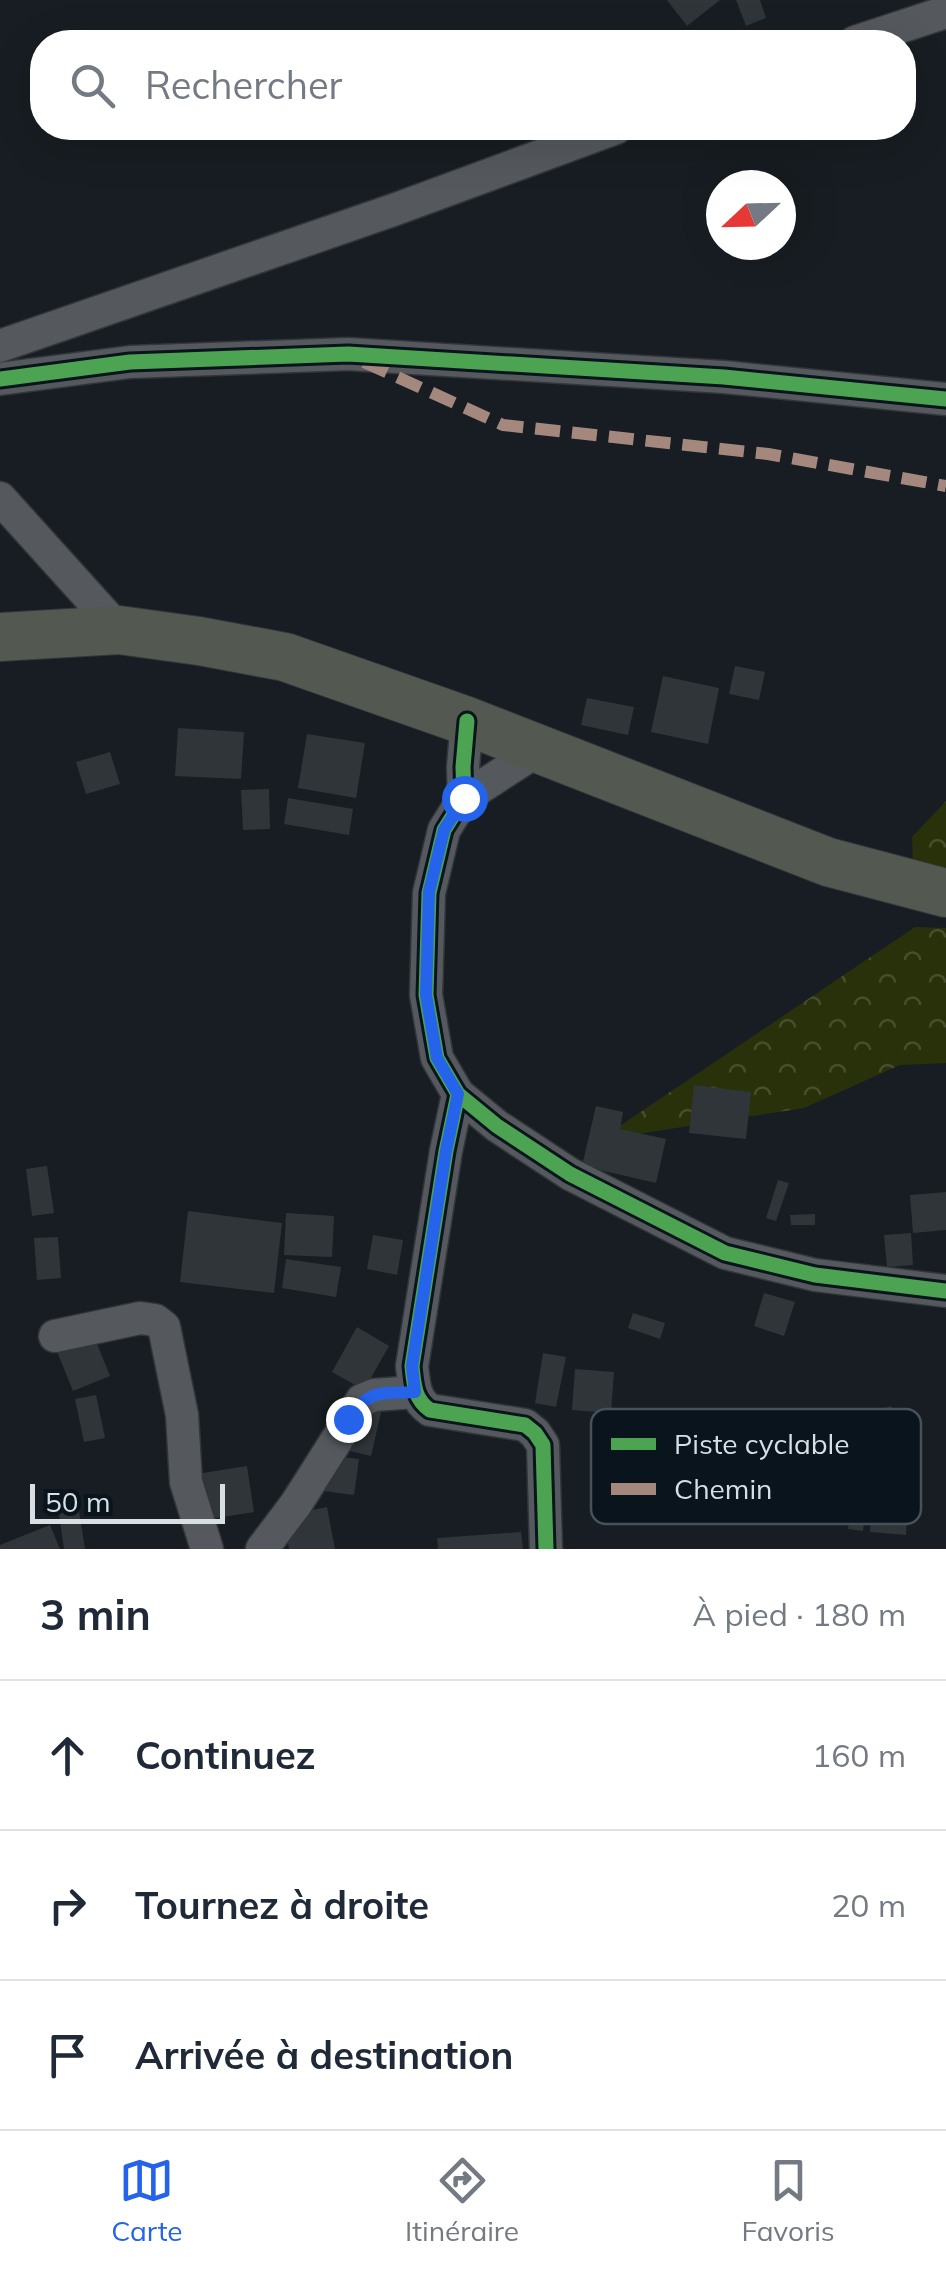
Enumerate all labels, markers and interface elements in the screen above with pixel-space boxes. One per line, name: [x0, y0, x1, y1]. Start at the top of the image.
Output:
search box: [30, 30, 916, 140]
icon: search: [65, 58, 120, 113]
text: Rechercher: [145, 61, 342, 109]
north arrow: [706, 170, 796, 260]
route start: [442, 776, 488, 822]
route end: [326, 1397, 372, 1443]
legend: [591, 1409, 921, 1524]
text: Piste cyclable: [674, 1426, 850, 1461]
text: Chemin: [674, 1471, 772, 1506]
scale bar: [30, 1479, 225, 1524]
text: 50 m: [45, 1484, 111, 1519]
text: 3 min: [40, 1588, 151, 1641]
text: À pied · 180 m: [693, 1594, 906, 1634]
icon: ahead: [40, 1728, 95, 1783]
text: Continuez: [135, 1731, 316, 1779]
text: 160 m: [812, 1735, 906, 1775]
icon: right: [40, 1878, 95, 1933]
text: Tournez à droite: [135, 1881, 429, 1929]
text: 20 m: [831, 1885, 906, 1925]
icon: arrive: [40, 2028, 95, 2083]
text: Arrivée à destination: [135, 2031, 513, 2079]
tab: Carte: [111, 2153, 183, 2248]
tab: Itinéraire: [405, 2153, 519, 2248]
tab: Favoris: [742, 2153, 835, 2248]

